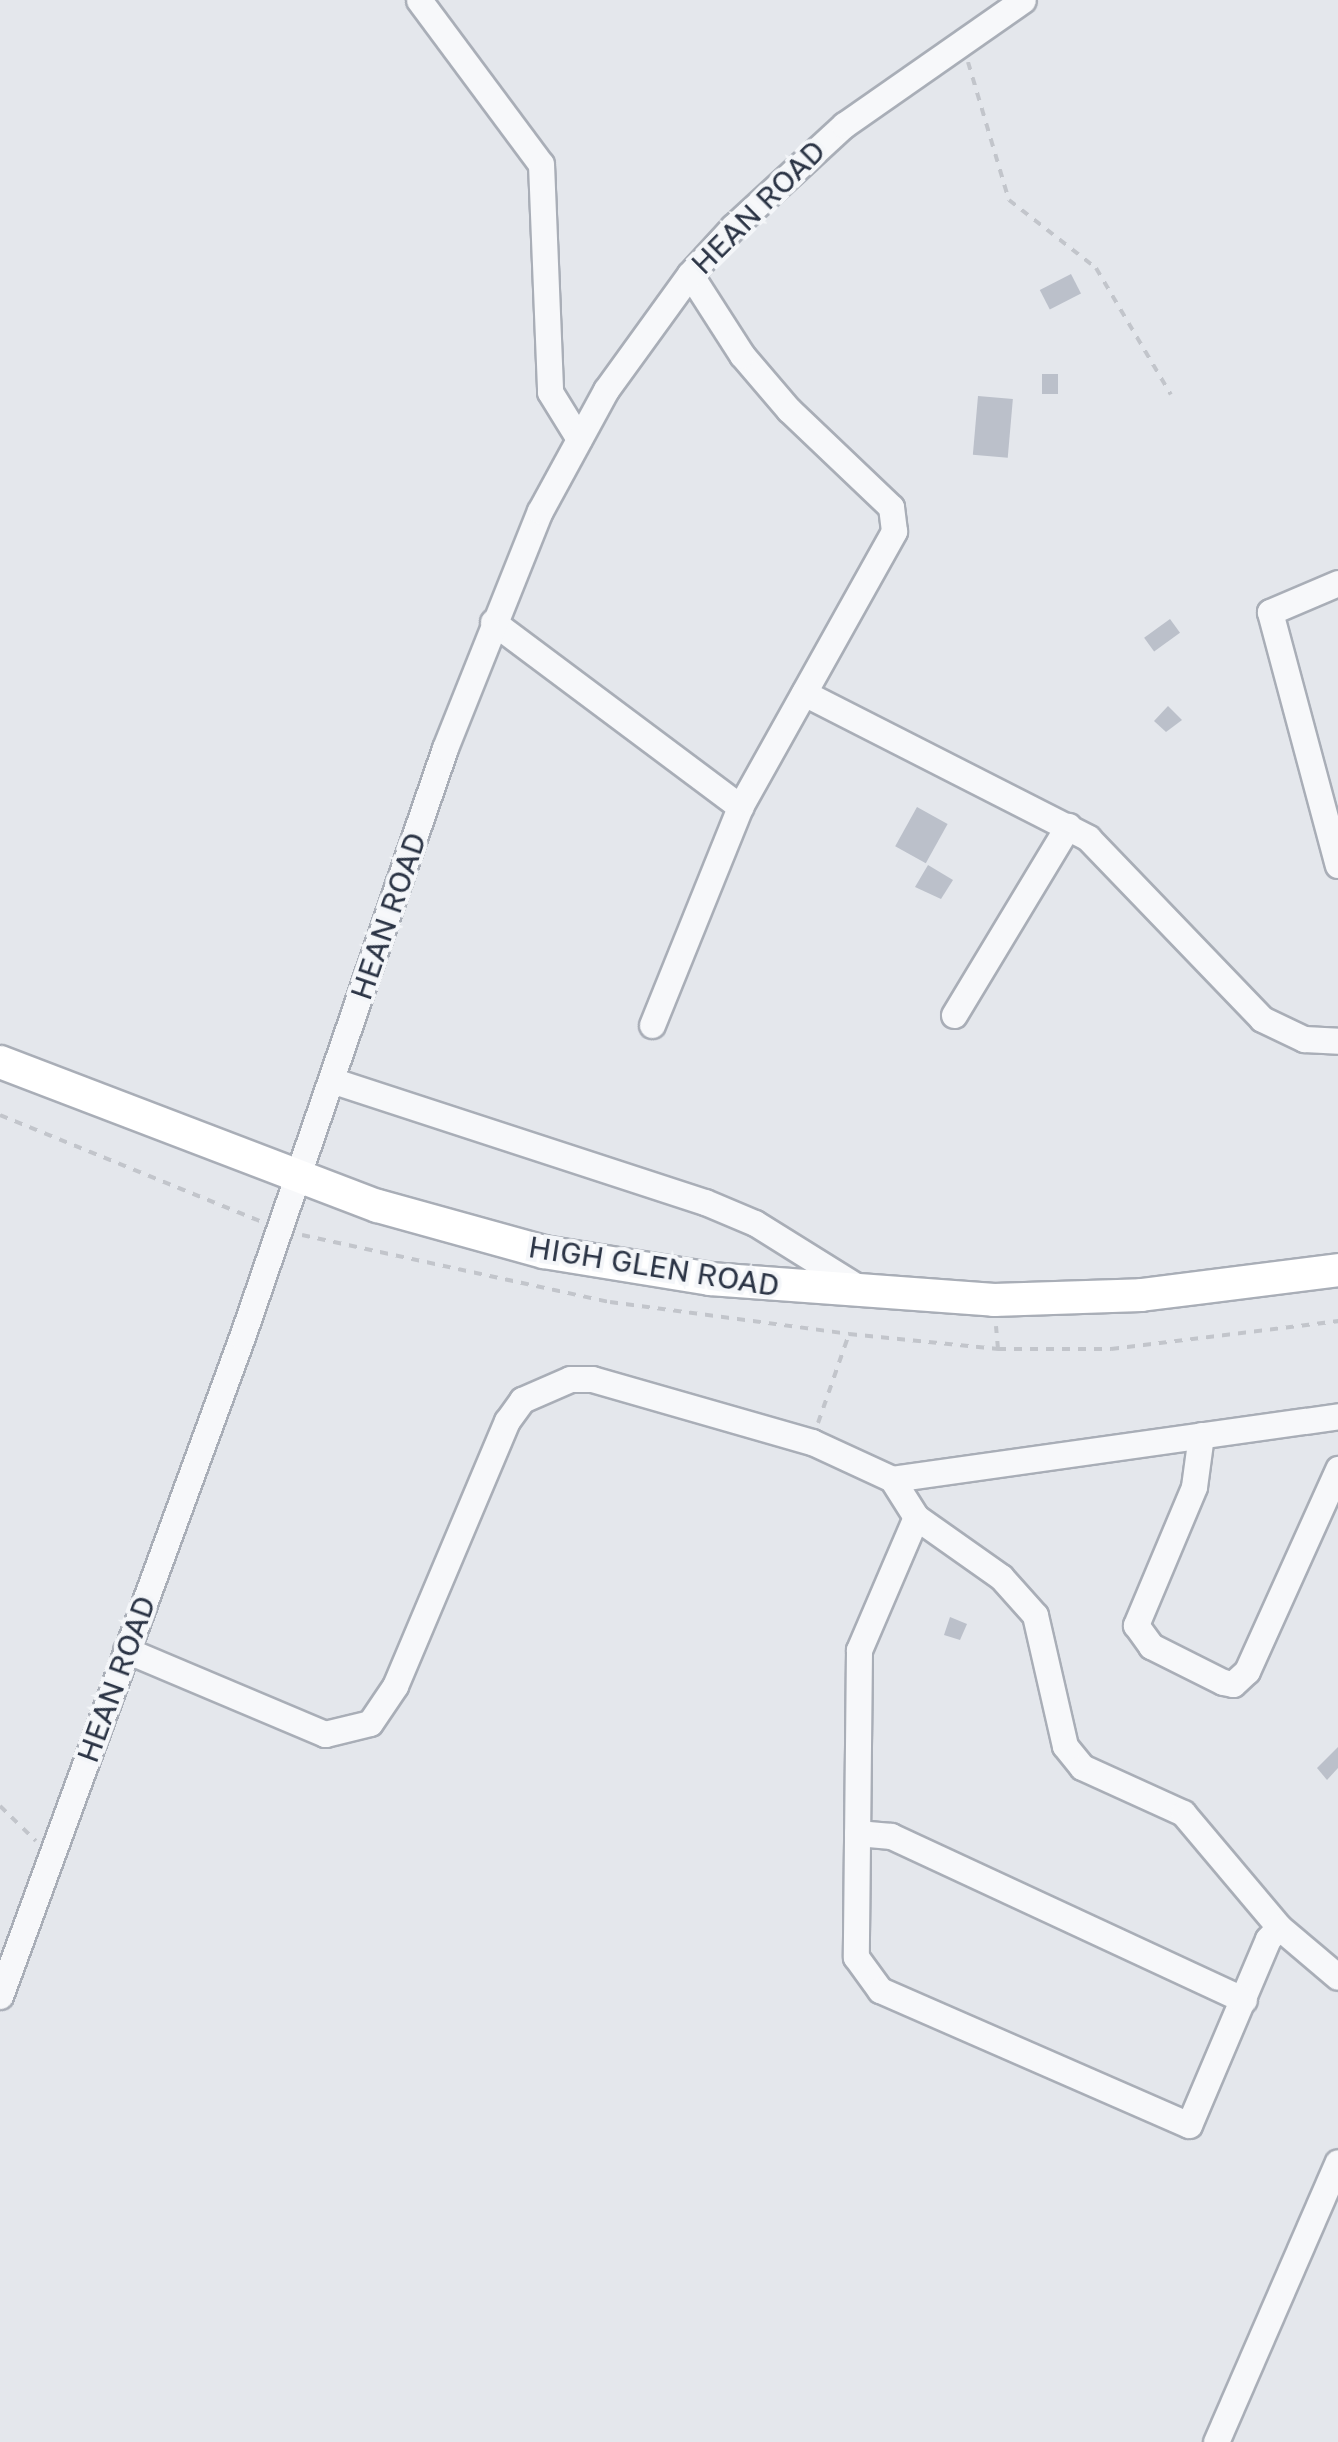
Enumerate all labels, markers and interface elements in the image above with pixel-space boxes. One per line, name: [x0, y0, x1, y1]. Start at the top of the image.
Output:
street label: HEAN ROAD: [684, 133, 832, 281]
street label: HEAN ROAD: [343, 828, 433, 1004]
street label: HIGH GLEN ROAD: [526, 1228, 782, 1304]
street label: HEAN ROAD: [69, 1591, 163, 1767]

